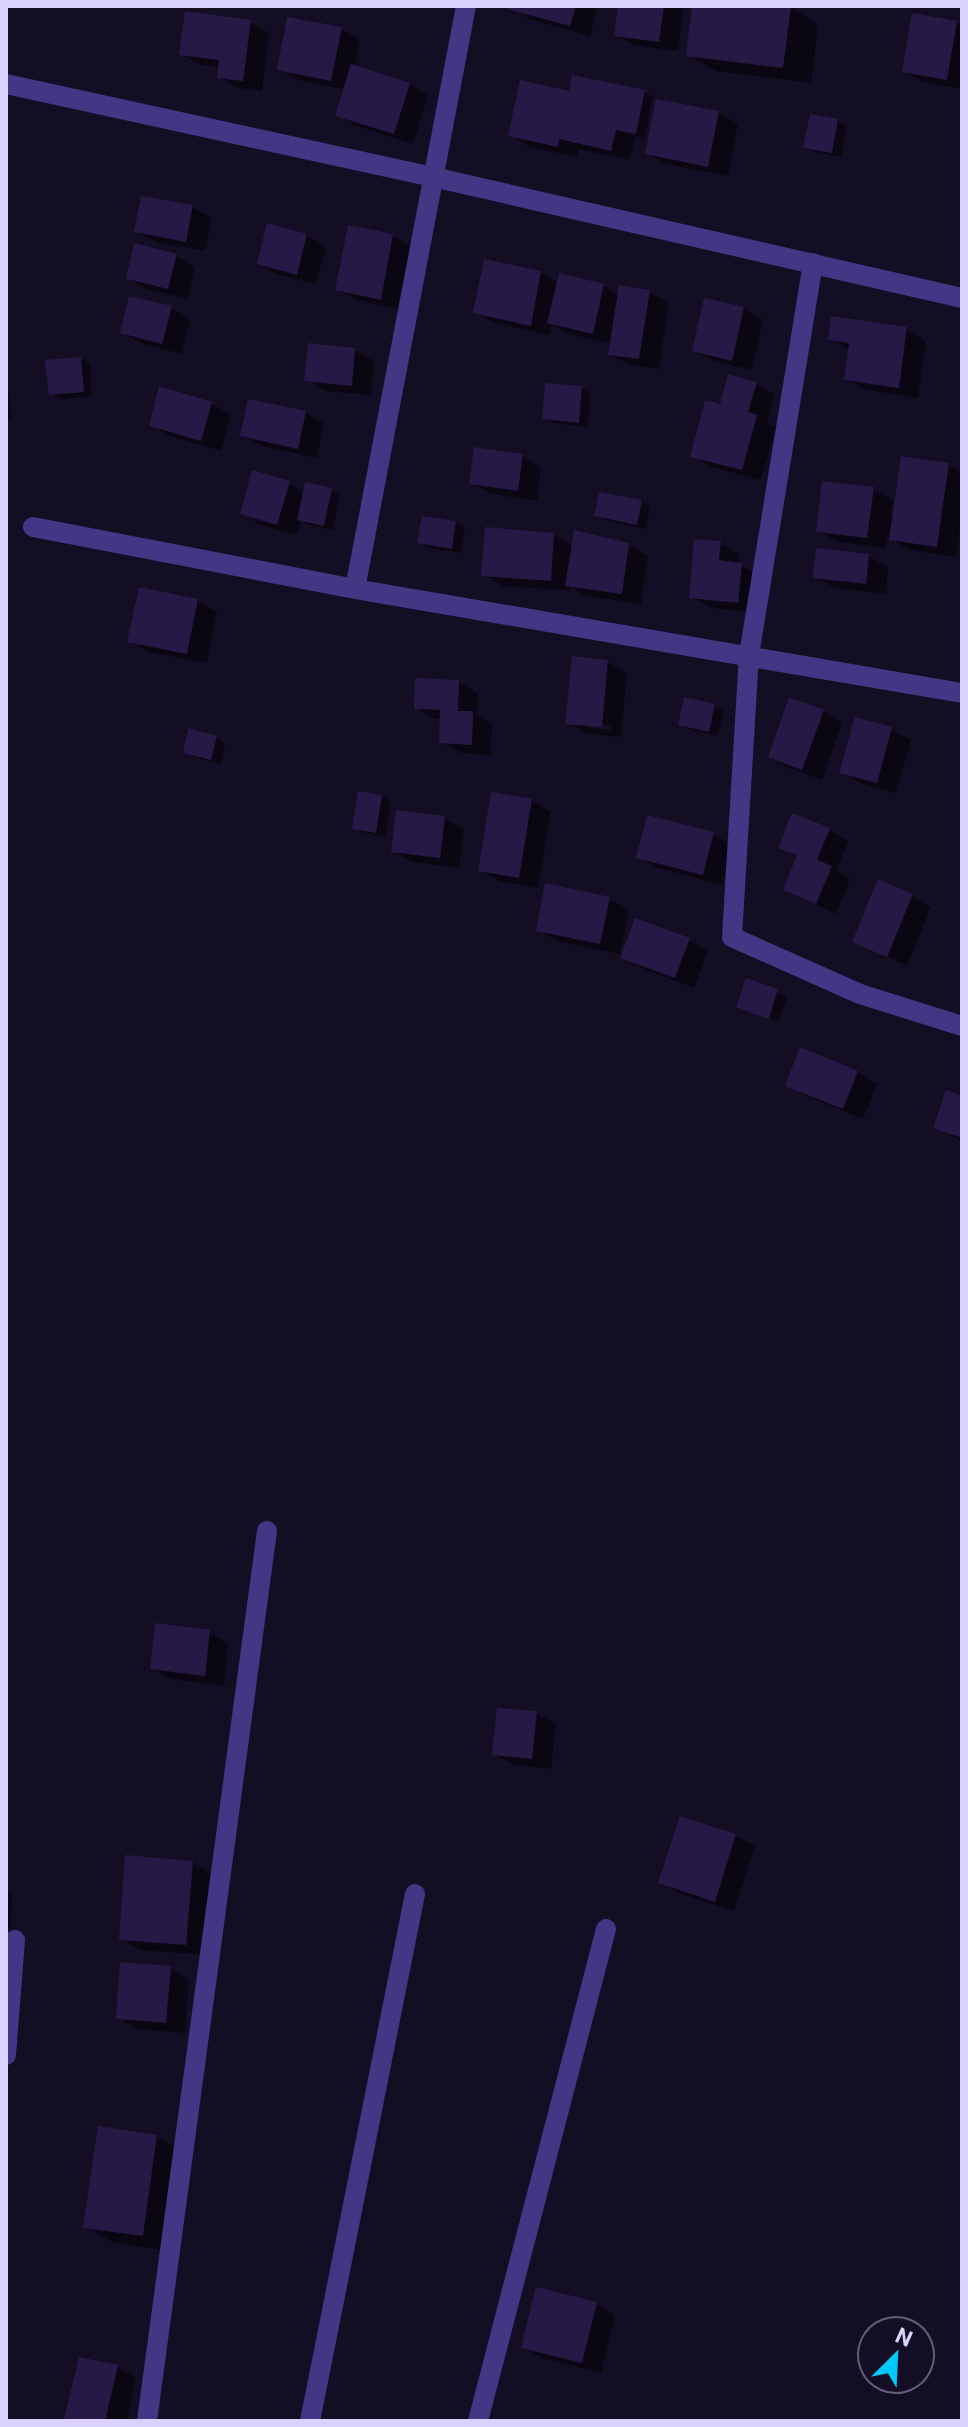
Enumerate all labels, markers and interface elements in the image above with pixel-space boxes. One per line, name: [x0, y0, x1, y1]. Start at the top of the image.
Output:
north arrow: [856, 2315, 936, 2395]
text: N: [892, 2323, 916, 2352]

